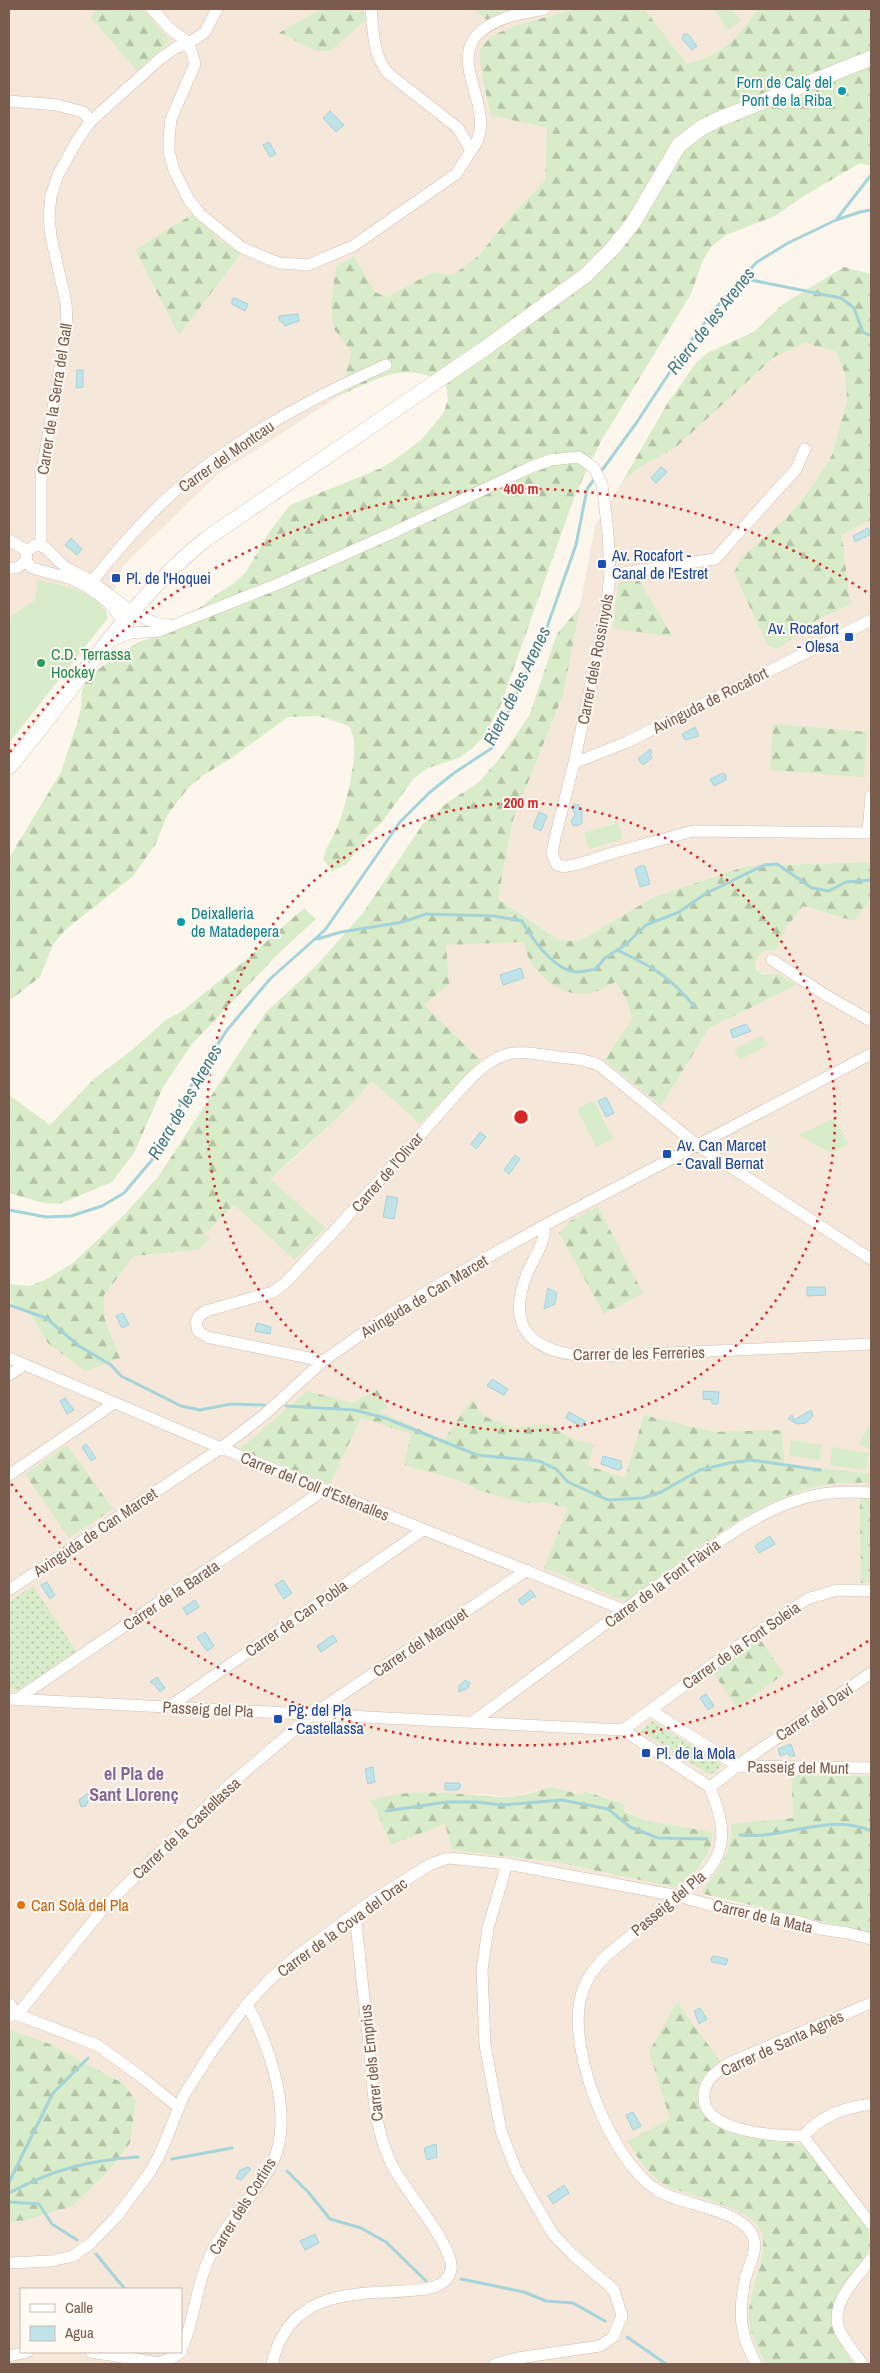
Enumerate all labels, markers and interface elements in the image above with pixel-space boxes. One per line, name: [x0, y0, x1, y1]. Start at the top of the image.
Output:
place label: Forn de Calç del Pont de la Riba: [736, 71, 833, 111]
marker: Forn de Calç del Pont de la Riba: [836, 85, 848, 97]
water label: Riera de les Arenes: [661, 262, 760, 379]
street label: Carrer de la Serra del Gall: [31, 322, 77, 476]
street label: Carrer del Montcau: [174, 415, 278, 497]
text: 400 m: [504, 478, 538, 499]
place label: Av. Rocafort - Canal de l'Estret: [611, 544, 708, 584]
marker: Av. Rocafort - Canal de l'Estret: [596, 558, 608, 570]
place label: Pl. de l'Hoquei: [126, 567, 211, 589]
marker: Pl. de l'Hoquei: [110, 572, 122, 584]
street label: Carrer dels Rossinyols: [572, 592, 618, 726]
place label: Av. Rocafort - Olesa: [767, 617, 840, 657]
water label: Riera de les Arenes: [477, 622, 556, 749]
marker: Av. Rocafort - Olesa: [843, 631, 855, 643]
place label: C.D. Terrassa Hockey: [51, 643, 132, 683]
marker: C.D. Terrassa Hockey: [35, 657, 47, 669]
street label: Avinguda de Rocafort: [648, 661, 772, 739]
text: 200 m: [504, 792, 538, 813]
place label: Deixalleria de Matadepera: [191, 902, 280, 942]
marker: Deixalleria de Matadepera: [175, 916, 187, 928]
water label: Riera de les Arenes: [141, 1039, 228, 1164]
centre of rings: [512, 1108, 530, 1126]
street label: Carrer de l'Olivar: [346, 1127, 428, 1217]
place label: Av. Can Marcet - Cavall Bernat: [676, 1134, 767, 1174]
marker: Av. Can Marcet - Cavall Bernat: [661, 1148, 673, 1160]
street label: Avinguda de Can Marcet: [355, 1249, 492, 1343]
street label: Carrer de les Ferreries: [573, 1341, 705, 1365]
street label: Carrer del Coll d'Estenalles: [237, 1446, 393, 1526]
street label: Avinguda de Can Marcet: [28, 1482, 162, 1582]
street label: Carrer de la Font Flàvia: [600, 1533, 725, 1632]
street label: Carrer de la Barata: [119, 1554, 224, 1635]
street label: Carrer de Can Pobla: [240, 1574, 352, 1662]
street label: Carrer de la Font Soleia: [678, 1596, 805, 1694]
street label: Carrer del Marquet: [368, 1602, 472, 1682]
street label: Carrer del Daví: [771, 1678, 857, 1746]
street label: Passeig del Pla: [162, 1696, 255, 1722]
place label: Pg. del Pla - Castellassa: [288, 1699, 365, 1739]
marker: Pg. del Pla - Castellassa: [272, 1713, 284, 1725]
place label: Pl. de la Mola: [656, 1742, 736, 1764]
marker: Pl. de la Mola: [640, 1747, 652, 1759]
street label: Passeig del Munt: [747, 1755, 849, 1779]
district label: el Pla de Sant Llorenç: [89, 1761, 179, 1807]
street label: Carrer de la Castellassa: [127, 1771, 245, 1884]
street label: Passeig del Pla: [626, 1865, 711, 1941]
street label: Carrer de la Cova del Drac: [272, 1872, 412, 1982]
place label: Can Solà del Pla: [31, 1894, 129, 1916]
street label: Carrer de la Mata: [711, 1894, 816, 1938]
marker: Can Solà del Pla: [15, 1899, 27, 1911]
street label: Carrer dels Emprius: [354, 2003, 388, 2123]
street label: Carrer de Santa Agnès: [717, 2005, 847, 2081]
street label: Carrer dels Cortins: [203, 2153, 281, 2259]
legend: [20, 2288, 182, 2353]
text: Calle: [65, 2297, 93, 2318]
text: Agua: [64, 2322, 94, 2343]

